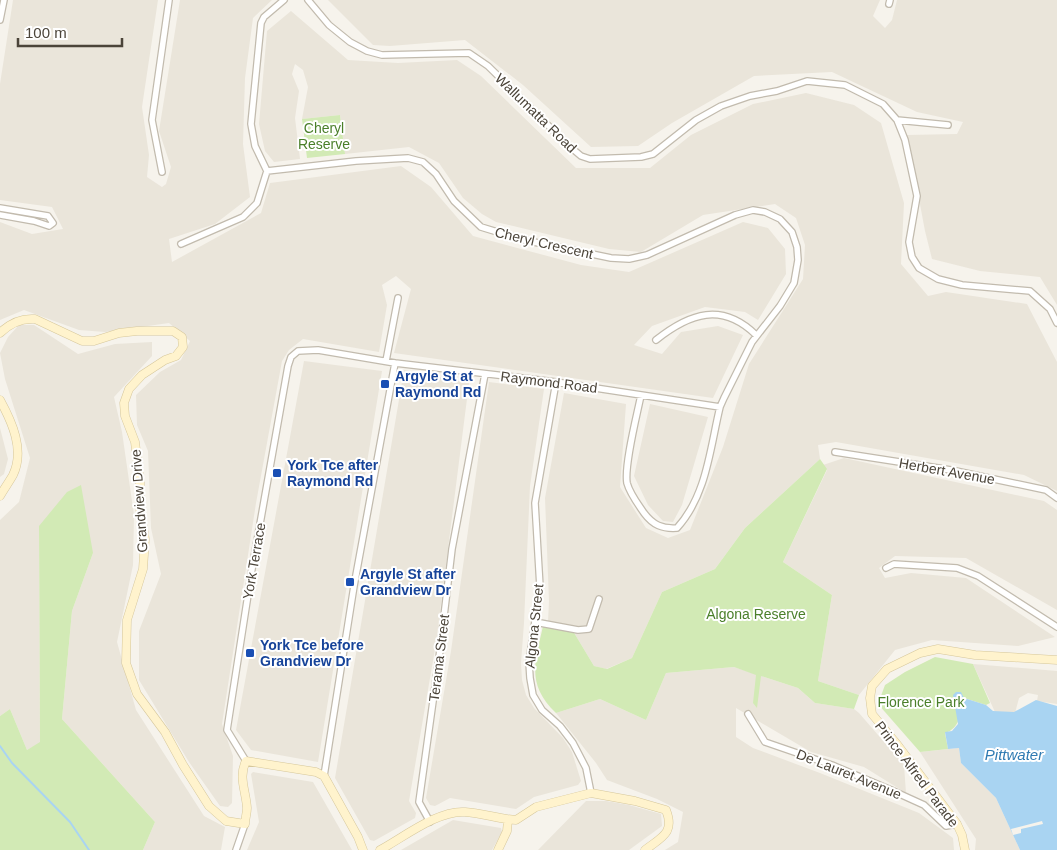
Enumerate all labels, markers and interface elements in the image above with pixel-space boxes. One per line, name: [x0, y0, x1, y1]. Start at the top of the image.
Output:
scale bar: [18, 15, 121, 47]
text: 100 m: [25, 24, 67, 41]
street label: Wallumatta Road: [492, 70, 580, 156]
park label: Cheryl Reserve: [298, 120, 350, 152]
street label: Cheryl Crescent: [493, 224, 595, 262]
place label: Argyle St at Raymond Rd: [395, 368, 481, 400]
street label: Raymond Road: [500, 368, 598, 396]
marker: Argyle St at Raymond Rd: [379, 378, 391, 390]
street label: Grandview Drive: [127, 449, 151, 553]
street label: Herbert Avenue: [898, 455, 996, 487]
place label: York Tce after Raymond Rd: [287, 457, 379, 489]
marker: York Tce after Raymond Rd: [271, 467, 283, 479]
street label: York Terrace: [239, 521, 269, 601]
place label: Argyle St after Grandview Dr: [360, 566, 456, 598]
marker: Argyle St after Grandview Dr: [344, 576, 356, 588]
street label: Algona Street: [522, 583, 546, 669]
park label: Algona Reserve: [706, 606, 806, 622]
street label: Terama Street: [426, 613, 452, 703]
place label: York Tce before Grandview Dr: [260, 637, 364, 669]
marker: York Tce before Grandview Dr: [244, 647, 256, 659]
park label: Florence Park: [877, 694, 966, 710]
street label: Prince Alfred Parade: [872, 718, 962, 830]
street label: De Lauret Avenue: [794, 746, 904, 802]
water label: Pittwater: [985, 746, 1044, 763]

